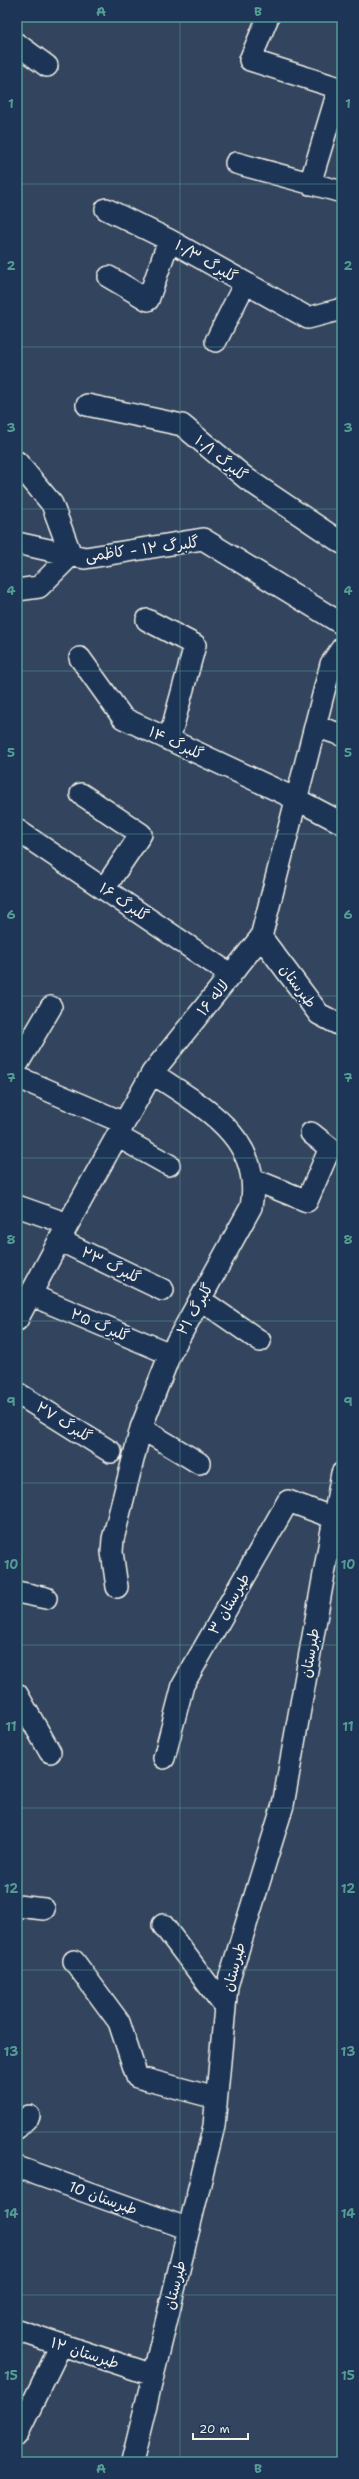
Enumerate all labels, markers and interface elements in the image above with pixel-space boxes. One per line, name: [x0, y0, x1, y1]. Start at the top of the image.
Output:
text: A: [96, 3, 106, 20]
text: B: [254, 3, 262, 20]
text: 1: [8, 95, 14, 112]
text: 1: [345, 95, 351, 112]
street label: گلبرگ ۱۰/۳: [171, 235, 241, 287]
text: 2: [6, 257, 16, 274]
text: 2: [343, 257, 353, 274]
text: 3: [6, 419, 16, 436]
text: 3: [343, 419, 353, 436]
street label: گلبرگ ۱۰/۱: [190, 431, 252, 485]
street label: گلبرگ ۱۲ - کاظمی: [84, 532, 200, 566]
text: 4: [6, 582, 16, 599]
text: 4: [343, 582, 353, 599]
street label: گلبرگ ۱۴: [145, 722, 207, 764]
text: 5: [7, 744, 15, 761]
text: 5: [344, 744, 352, 761]
street label: گلبرگ ۱۶: [95, 878, 153, 926]
text: 6: [6, 906, 16, 923]
text: 6: [343, 906, 353, 923]
street label: طبرستان: [275, 960, 321, 1012]
street label: لاله ۱۶: [192, 976, 234, 1020]
text: 7: [6, 1069, 16, 1086]
text: 7: [343, 1069, 353, 1086]
text: 8: [6, 1231, 16, 1248]
text: 8: [343, 1231, 353, 1248]
street label: گلبرگ ۲۳: [78, 1242, 144, 1288]
street label: گلبرگ ۲۱: [172, 1279, 218, 1339]
street label: گلبرگ ۲۵: [68, 1304, 132, 1346]
text: 9: [6, 1393, 16, 1410]
text: 9: [343, 1393, 353, 1410]
street label: گلبرگ ۲۷: [32, 1397, 96, 1447]
text: 10: [4, 1556, 18, 1573]
text: 10: [341, 1556, 355, 1573]
street label: طبرستان ۳: [203, 1570, 255, 1638]
street label: طبرستان: [296, 1627, 324, 1679]
text: 11: [5, 1718, 17, 1735]
text: 11: [342, 1718, 354, 1735]
text: 12: [4, 1880, 18, 1897]
text: 12: [341, 1880, 355, 1897]
street label: طبرستان: [218, 1940, 250, 1994]
text: 13: [4, 2043, 18, 2060]
text: 13: [341, 2043, 355, 2060]
street label: طبرستان 10: [66, 2176, 140, 2220]
text: 14: [4, 2205, 18, 2222]
text: 14: [341, 2205, 355, 2222]
street label: طبرستان: [159, 2258, 191, 2312]
street label: طبرستان ۱۲: [48, 2333, 122, 2373]
text: 15: [4, 2367, 18, 2384]
text: 15: [341, 2367, 355, 2384]
scale bar: [193, 2415, 248, 2441]
text: 20 m: [199, 2421, 230, 2437]
text: A: [96, 2460, 106, 2477]
text: B: [254, 2460, 262, 2477]

